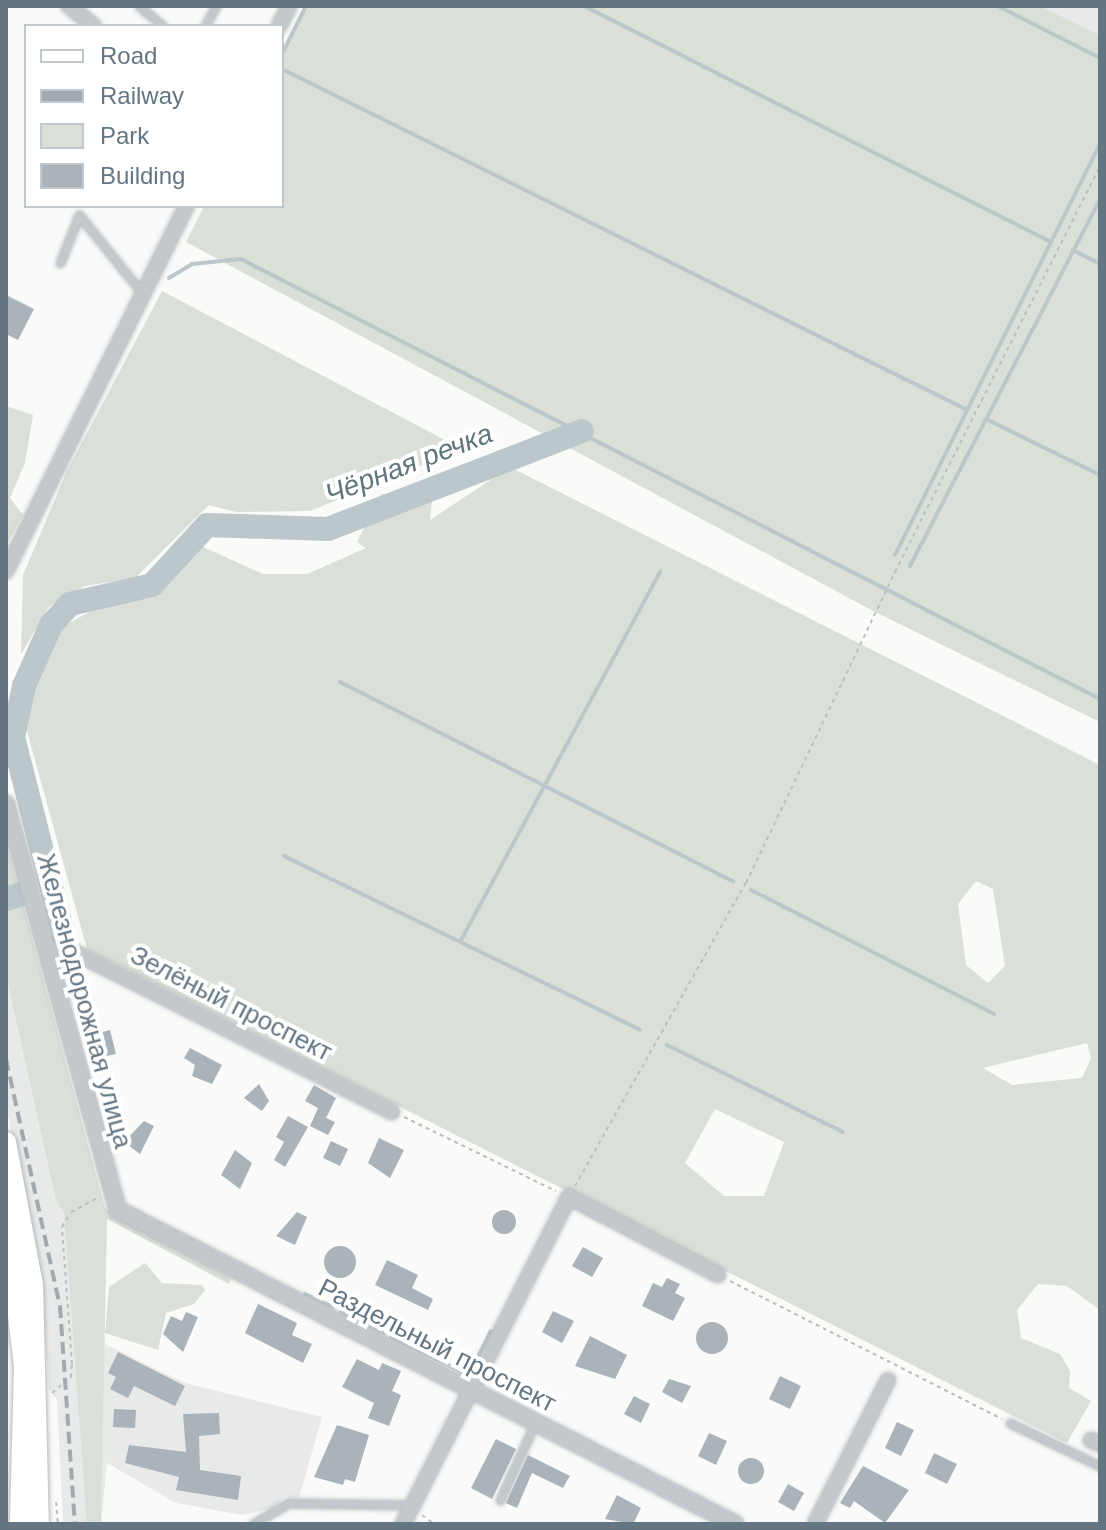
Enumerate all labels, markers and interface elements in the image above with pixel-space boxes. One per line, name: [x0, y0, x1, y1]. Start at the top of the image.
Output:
legend: [24, 24, 284, 208]
text: Road: [100, 42, 157, 69]
text: Railway: [100, 82, 184, 109]
text: Park: [100, 122, 149, 149]
text: Building: [100, 162, 185, 189]
water label: Чёрная речка: [321, 417, 497, 511]
street label: Железнодорожная улица: [30, 850, 138, 1152]
street label: Зелёный проспект: [125, 940, 337, 1068]
street label: Раздельный проспект: [313, 1273, 561, 1419]

